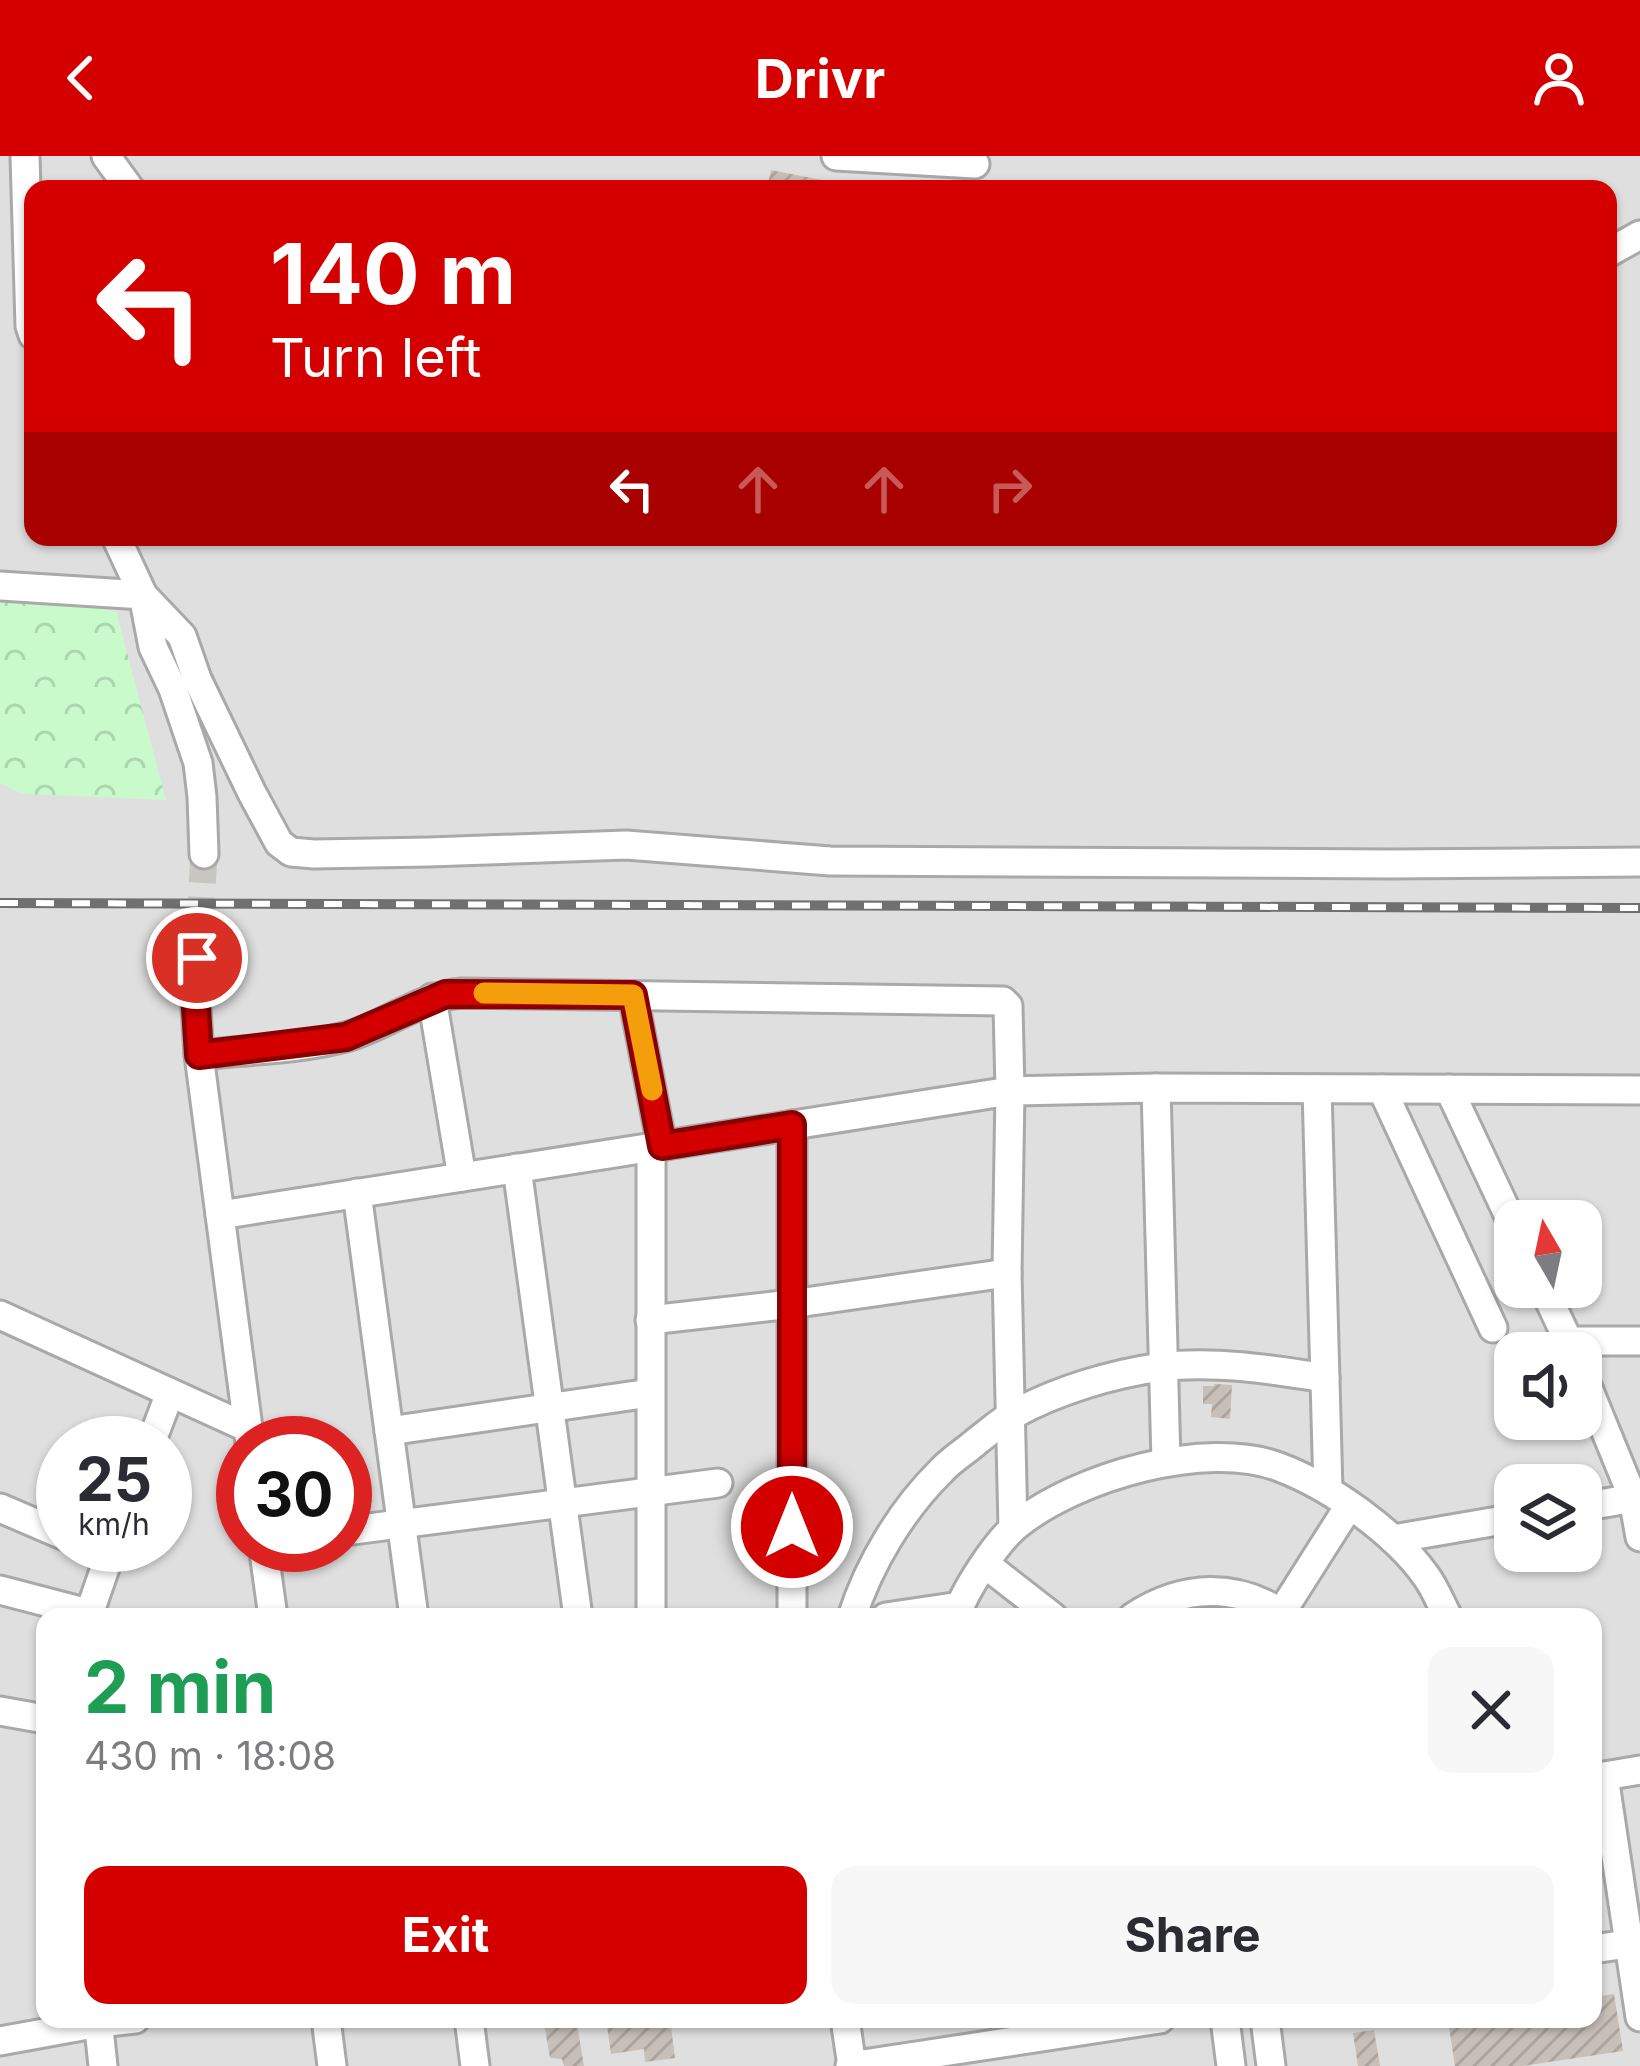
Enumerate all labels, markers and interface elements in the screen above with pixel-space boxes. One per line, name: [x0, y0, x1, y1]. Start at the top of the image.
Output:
icon: back: [48, 45, 114, 111]
icon: person: [1526, 45, 1592, 111]
text: Drivr: [755, 46, 885, 111]
text: 140 m: [270, 223, 516, 324]
icon: left: [72, 228, 228, 384]
text: Turn left: [270, 325, 481, 390]
icon: left: [599, 456, 665, 522]
icon: ahead: [725, 456, 791, 522]
icon: ahead: [851, 456, 917, 522]
icon: right: [977, 456, 1043, 522]
pin: [146, 907, 248, 1009]
icon: arrive: [164, 925, 230, 991]
north arrow: [1494, 1200, 1602, 1308]
map controls: [1494, 1200, 1602, 1572]
button: sound: [1494, 1332, 1602, 1440]
speed limit sign: 30: [216, 1416, 372, 1572]
text: 25: [76, 1443, 152, 1515]
position arrow: [729, 1464, 855, 1590]
button: layers: [1494, 1464, 1602, 1572]
text: km/h: [78, 1506, 150, 1542]
text: 2 min: [84, 1643, 276, 1730]
button: close: [1428, 1647, 1554, 1773]
text: 430 m · 18:08: [84, 1732, 336, 1779]
button: Exit: [84, 1866, 807, 2004]
button: Share: [831, 1866, 1554, 2004]

